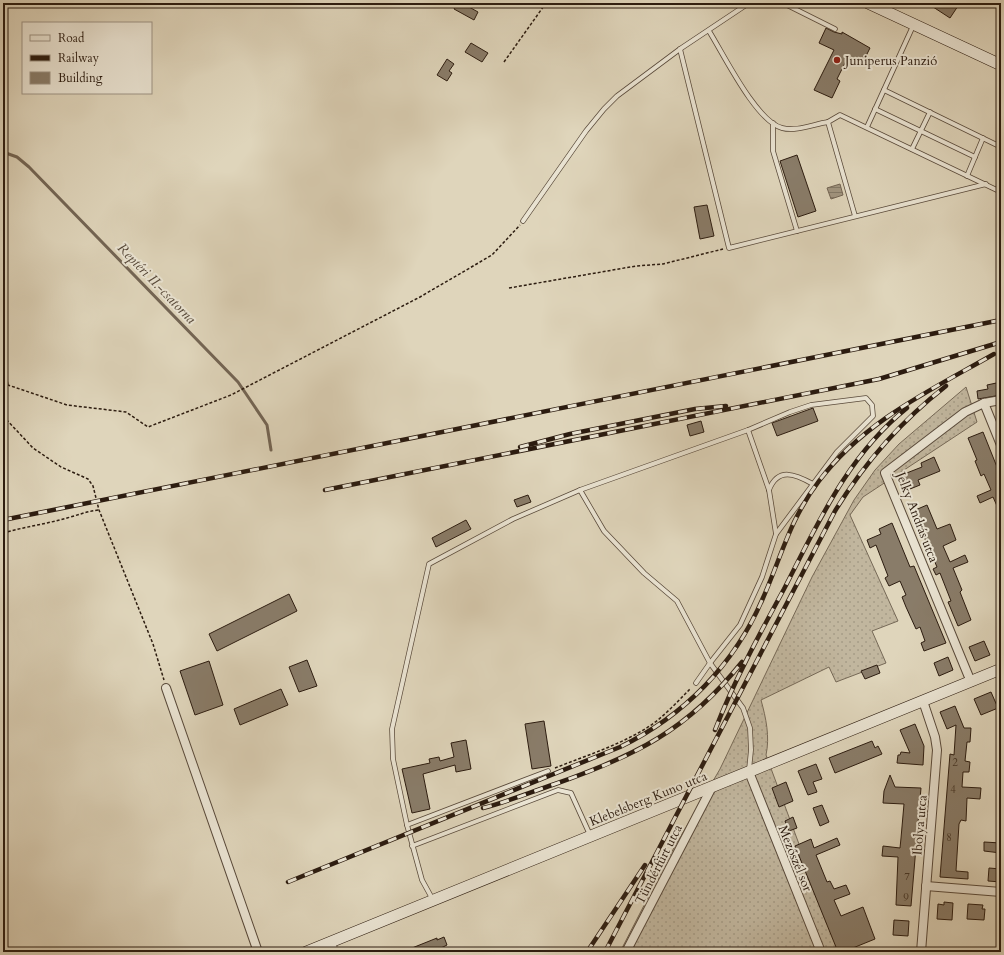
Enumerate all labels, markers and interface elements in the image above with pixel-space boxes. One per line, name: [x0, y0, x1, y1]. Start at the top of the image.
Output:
legend: [22, 22, 152, 94]
text: Road: [58, 30, 85, 46]
text: Railway: [58, 50, 100, 66]
place label: Juniperus Panzió: [843, 52, 937, 70]
marker: Juniperus Panzió: [832, 55, 842, 65]
text: Building: [58, 70, 103, 86]
water label: Reptéri II.-csatorna: [113, 239, 200, 328]
street label: Jelky András utca: [891, 468, 943, 566]
house number: 2: [952, 755, 958, 770]
street label: Klebelsberg Kuno utca: [587, 767, 710, 831]
house number: 4: [950, 782, 956, 797]
street label: Ibolya utca: [908, 794, 932, 856]
street label: Tündérfürt utca: [631, 821, 687, 908]
street label: Mezőszél sor: [774, 823, 817, 894]
house number: 8: [946, 830, 952, 845]
house number: 7: [904, 869, 910, 884]
house number: 9: [903, 890, 909, 905]

